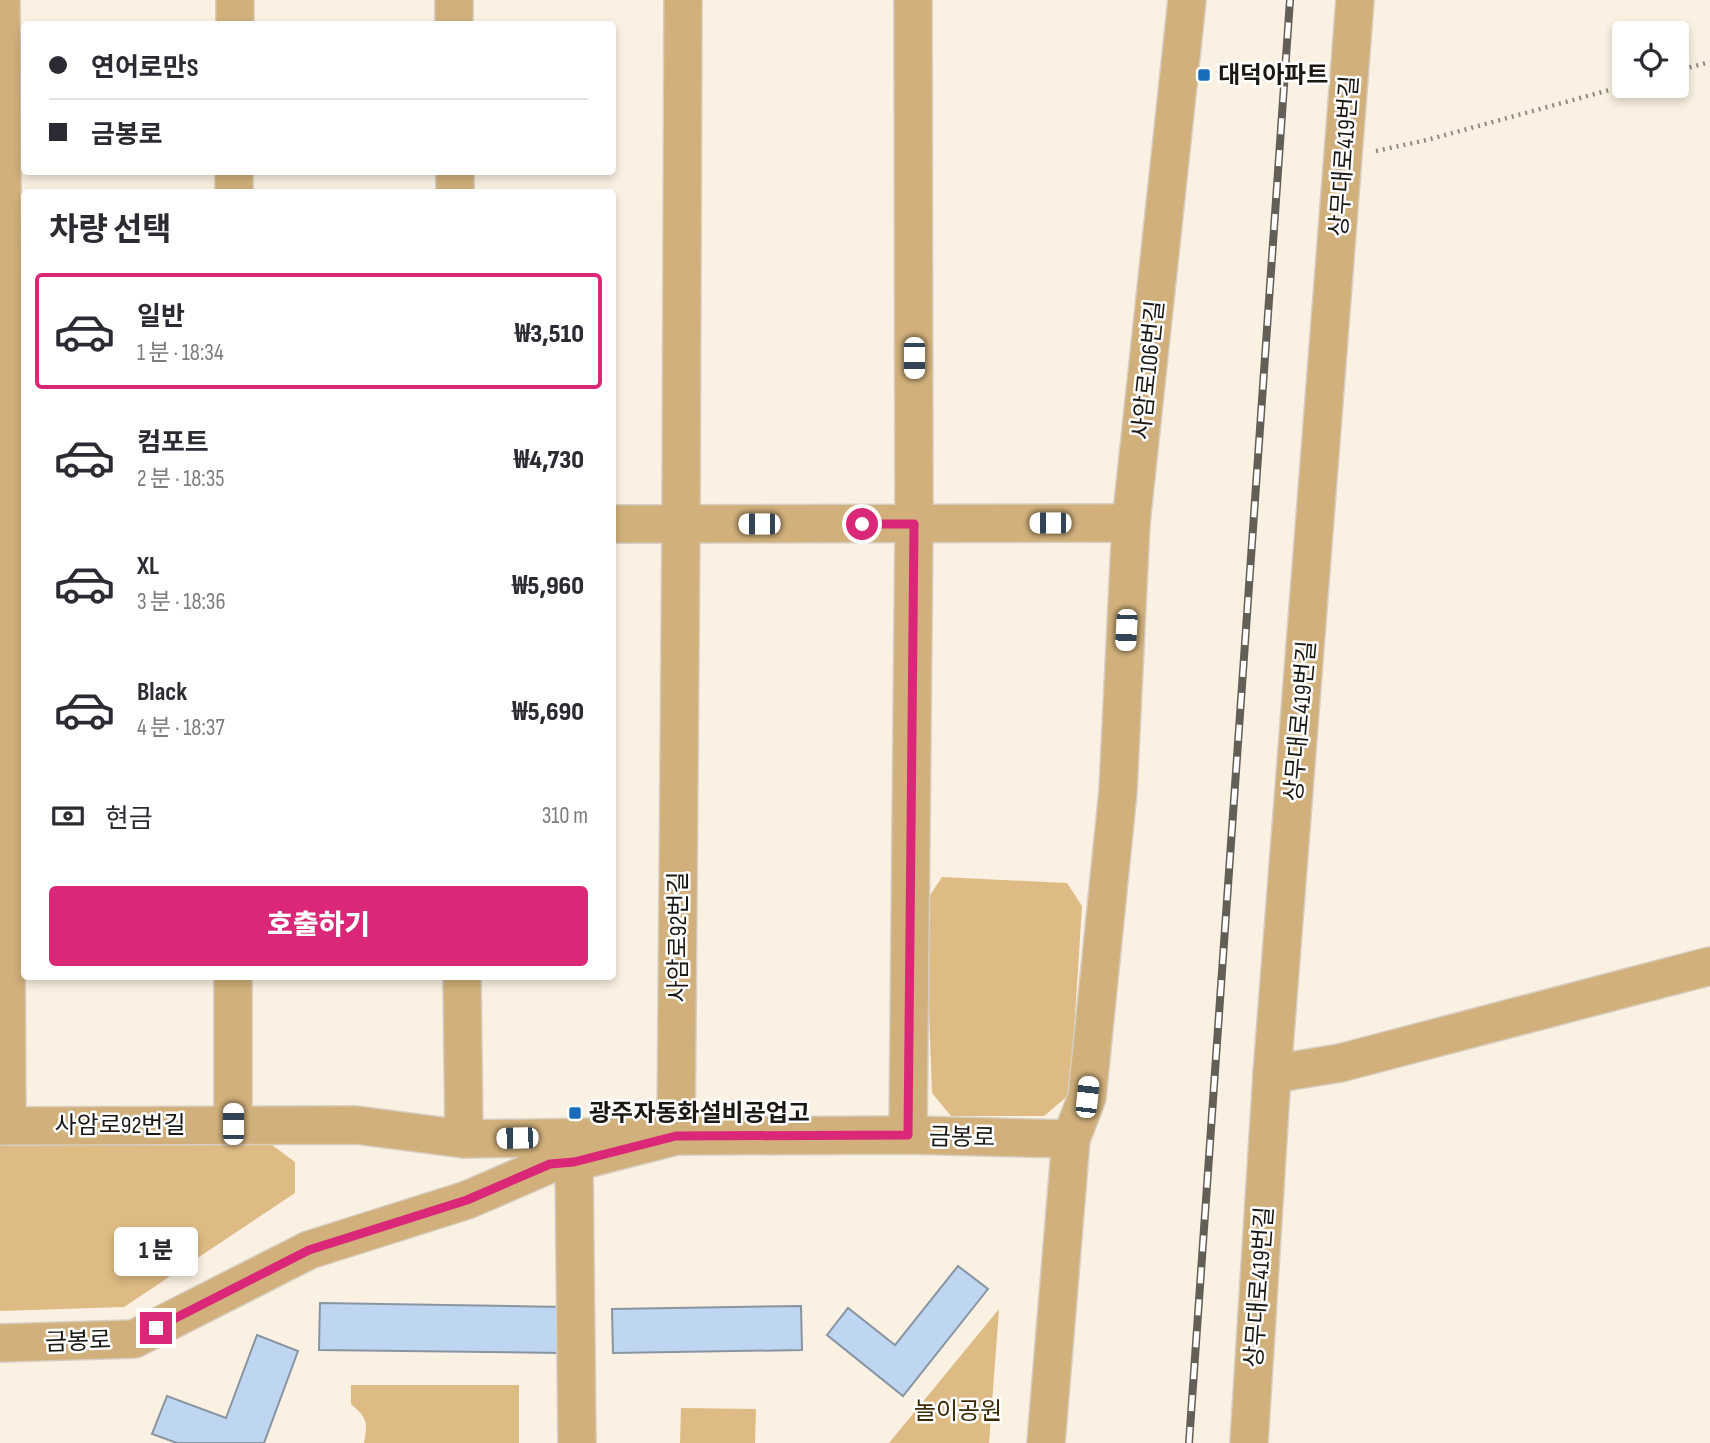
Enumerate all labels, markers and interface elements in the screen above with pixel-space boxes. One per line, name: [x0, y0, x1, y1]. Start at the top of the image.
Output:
map controls: [1612, 21, 1689, 98]
button: locate: [1612, 21, 1689, 98]
text: 연어로만S: [91, 53, 198, 84]
place label: 대덕아파트: [1218, 61, 1328, 90]
marker: 대덕아파트: [1196, 67, 1212, 83]
street label: 상무대로419번길: [1324, 74, 1365, 238]
text: 금봉로: [91, 120, 163, 151]
text: 차량 선택: [49, 211, 172, 250]
street label: 사암로106번길: [1127, 299, 1170, 441]
icon: car: [53, 300, 116, 363]
text: 일반: [137, 302, 185, 333]
text: ₩3,510: [515, 319, 584, 350]
car: [904, 337, 925, 379]
text: 1 분 · 18:34: [137, 339, 224, 367]
icon: car: [53, 426, 116, 489]
text: 컴포트: [137, 428, 209, 459]
text: ₩4,730: [514, 445, 584, 476]
text: 2 분 · 18:35: [137, 465, 225, 493]
route start: [846, 508, 878, 540]
car: [1030, 513, 1072, 534]
car: [739, 514, 781, 535]
text: XL: [137, 551, 159, 582]
icon: car: [53, 552, 116, 615]
text: ₩5,960: [512, 571, 584, 602]
text: 3 분 · 18:36: [137, 588, 226, 616]
car: [1115, 608, 1138, 652]
street label: 상무대로419번길: [1279, 639, 1322, 803]
text: Black: [137, 677, 187, 708]
icon: car: [53, 678, 116, 741]
text: ₩5,690: [512, 697, 584, 728]
text: 4 분 · 18:37: [137, 714, 225, 742]
icon: cash: [49, 797, 87, 835]
text: 310 m: [542, 802, 588, 830]
text: 현금: [105, 804, 153, 835]
street label: 사암로92번길: [664, 872, 693, 1002]
button: 호출하기: [49, 886, 588, 966]
car: [1075, 1075, 1100, 1119]
place label: 광주자동화설비공업고: [589, 1099, 810, 1128]
car: [223, 1103, 244, 1145]
marker: 광주자동화설비공업고: [567, 1105, 583, 1121]
street label: 사암로92번길: [55, 1111, 185, 1140]
street label: 금봉로: [929, 1122, 995, 1153]
car: [496, 1127, 539, 1149]
street label: 상무대로419번길: [1239, 1205, 1280, 1369]
callout: 1 분: [114, 1226, 198, 1276]
text: 1 분: [139, 1237, 173, 1265]
route end: [140, 1312, 172, 1344]
street label: 금봉로: [44, 1326, 112, 1357]
park label: 놀이공원: [914, 1397, 1002, 1426]

